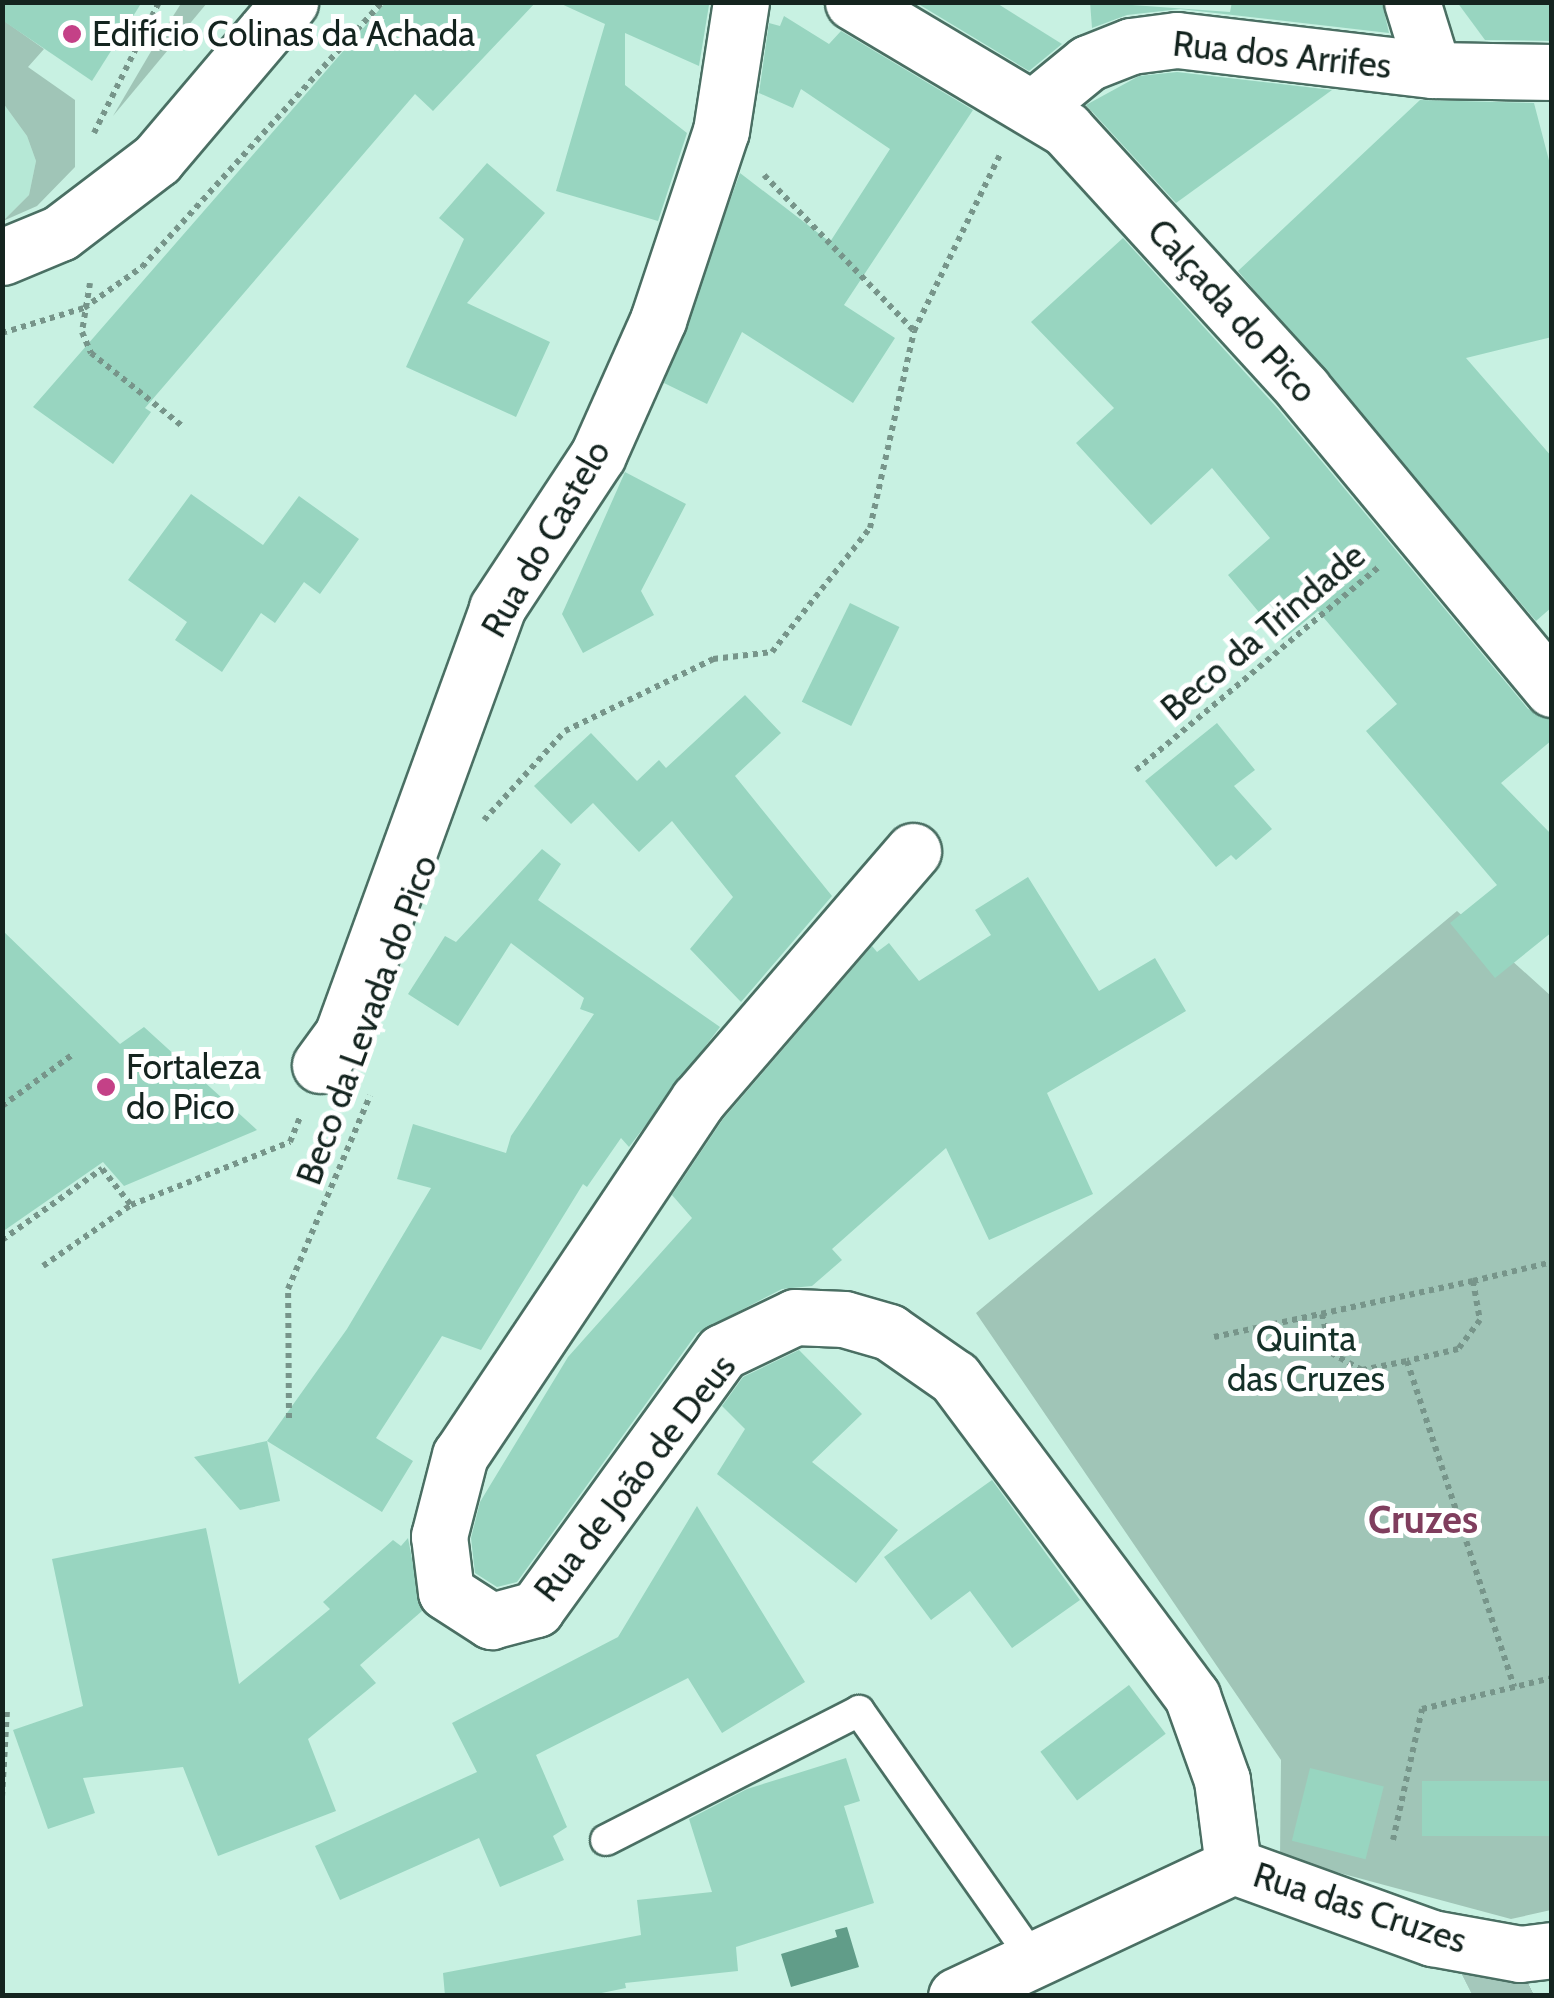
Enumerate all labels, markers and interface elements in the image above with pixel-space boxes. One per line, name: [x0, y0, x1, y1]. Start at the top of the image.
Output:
place label: Edifício Colinas da Achada: [92, 13, 475, 55]
marker: Edifício Colinas da Achada: [61, 23, 83, 45]
street label: Rua dos Arrifes: [1171, 23, 1393, 87]
street label: Calçada do Pico: [1139, 211, 1325, 411]
street label: Rua do Castelo: [473, 433, 619, 645]
street label: Beco da Trindade: [1153, 535, 1373, 729]
street label: Beco da Levada do Pico: [288, 850, 446, 1190]
place label: Fortaleza do Pico: [126, 1046, 261, 1128]
marker: Fortaleza do Pico: [95, 1076, 117, 1098]
park label: Quinta das Cruzes: [1227, 1318, 1385, 1400]
street label: Rua de João de Deus: [526, 1346, 744, 1610]
district label: Cruzes: [1368, 1497, 1478, 1543]
street label: Rua das Cruzes: [1248, 1854, 1472, 1962]

